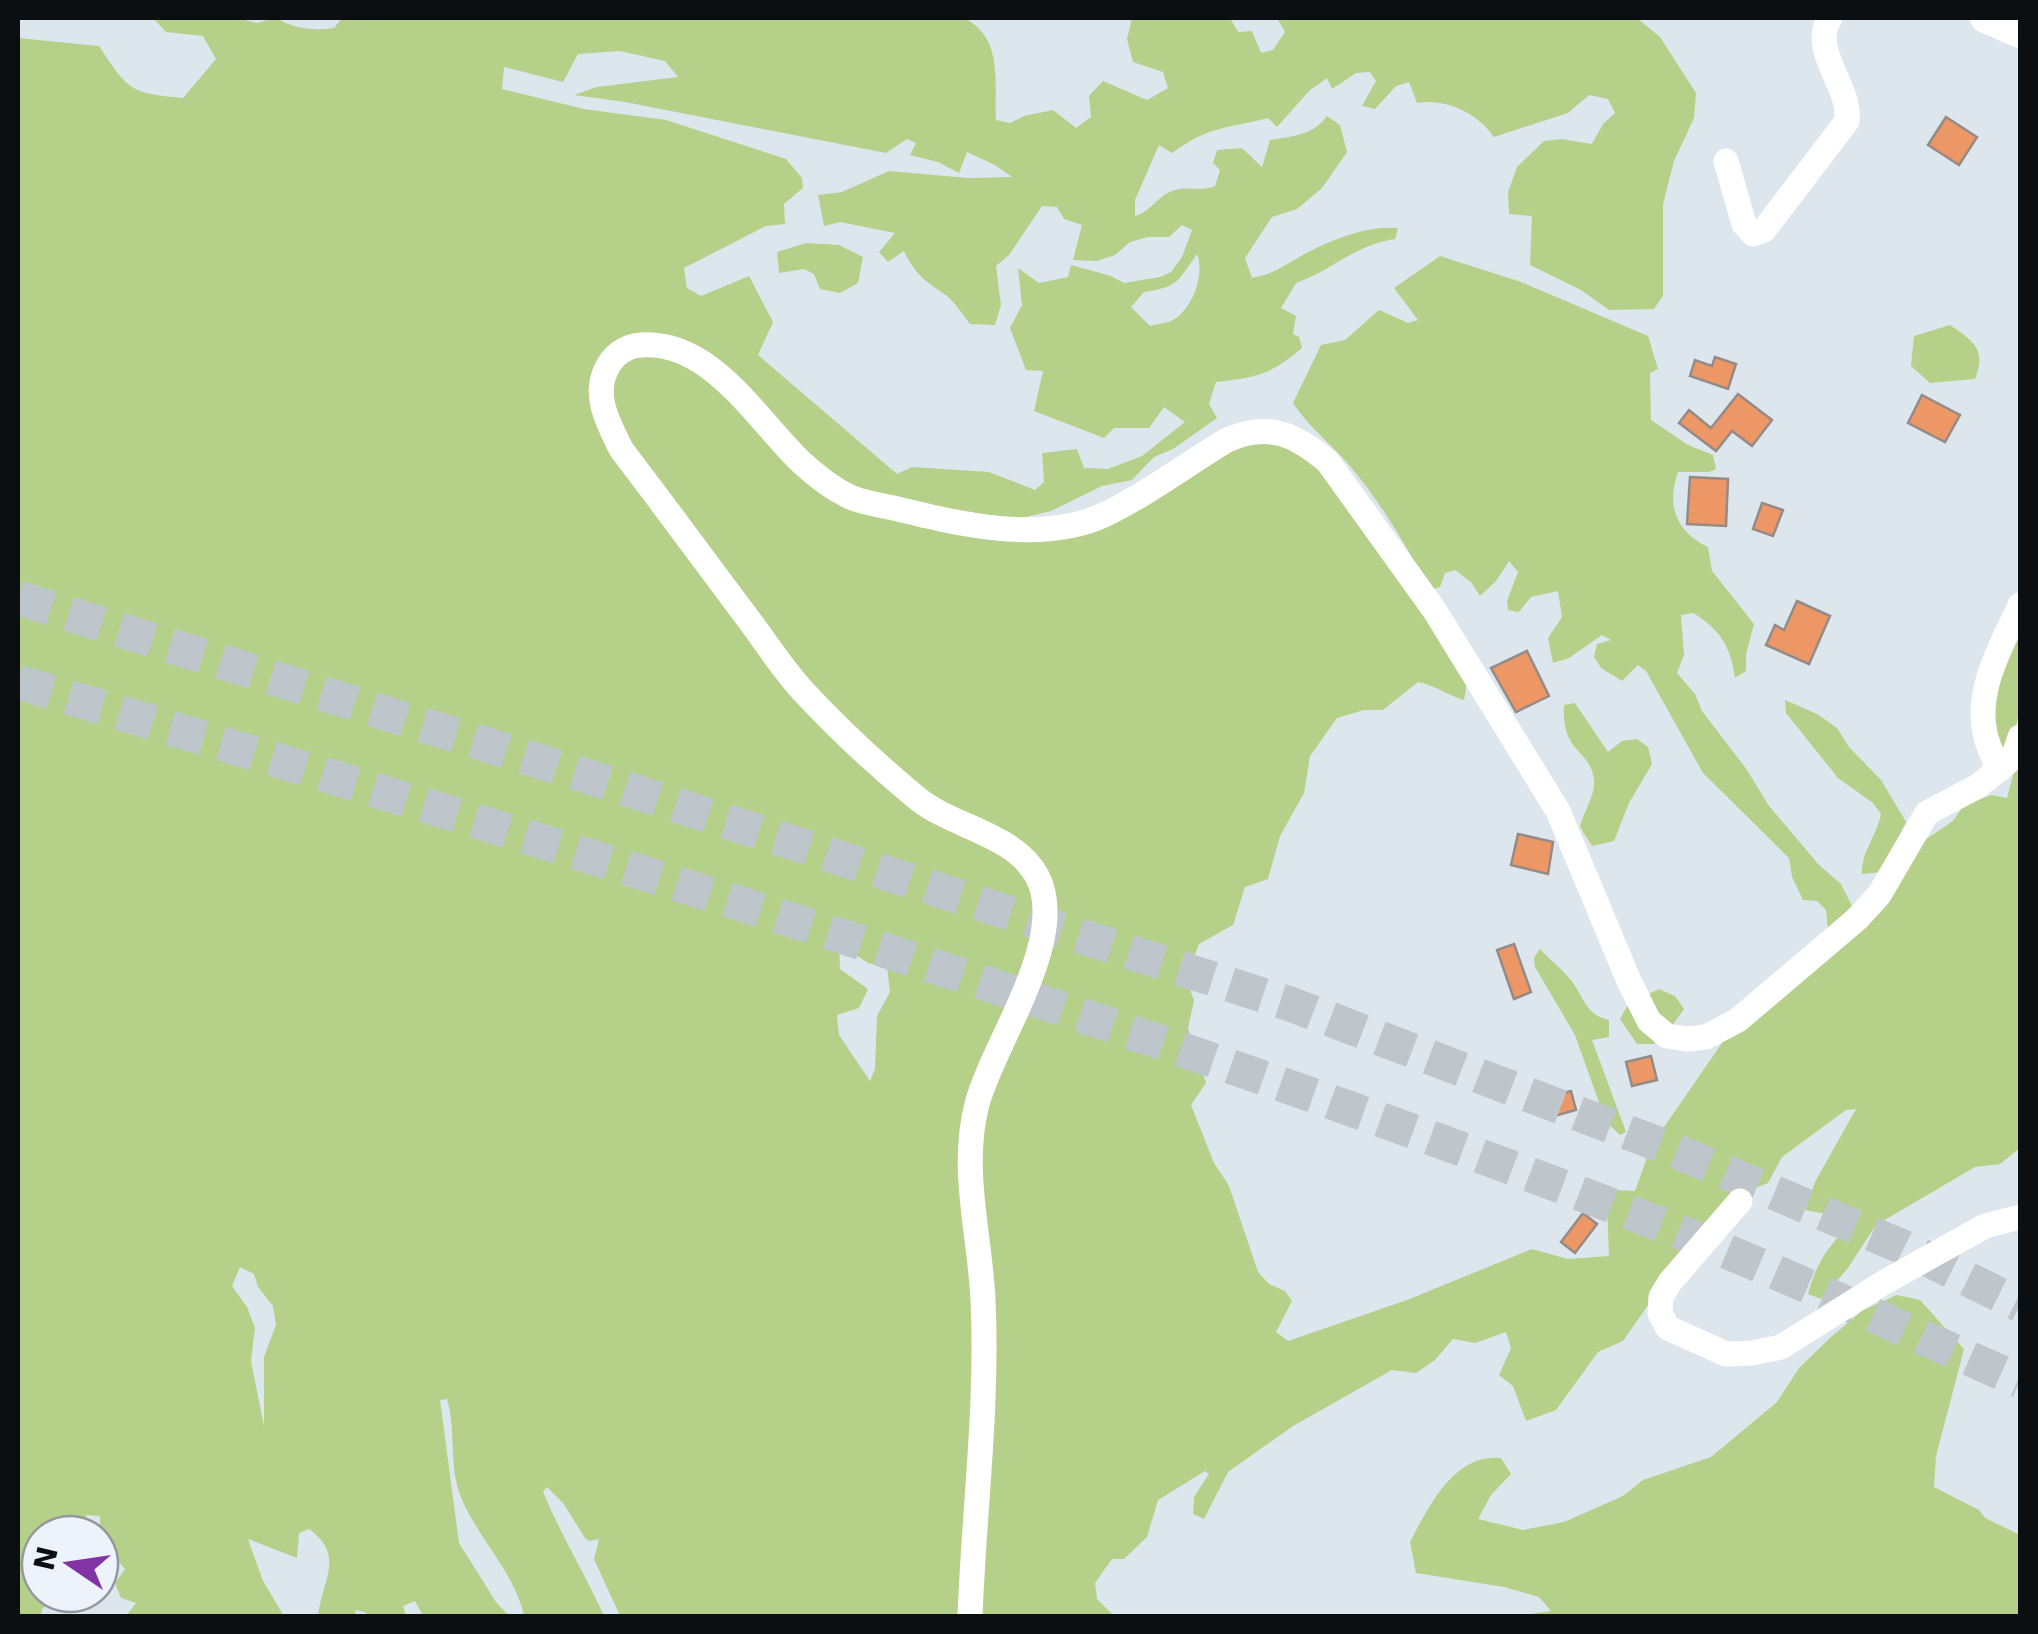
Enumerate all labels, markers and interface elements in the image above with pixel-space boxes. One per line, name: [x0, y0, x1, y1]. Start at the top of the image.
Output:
north arrow: [20, 1514, 120, 1614]
text: N: [27, 1543, 65, 1574]

